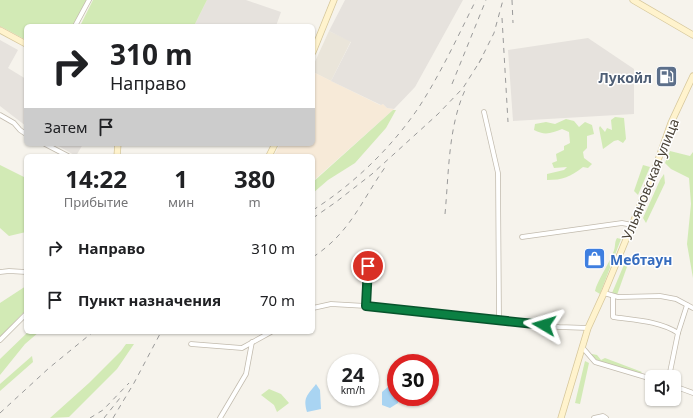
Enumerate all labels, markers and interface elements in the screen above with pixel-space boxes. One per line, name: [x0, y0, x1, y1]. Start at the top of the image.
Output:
text: 310 m: [110, 35, 193, 73]
icon: right: [44, 40, 96, 92]
fuel station icon: Лукойл: [654, 64, 680, 90]
place label: Лукойл: [599, 68, 652, 87]
text: Направо: [110, 71, 186, 95]
street label: Ульяновская улица: [617, 115, 683, 243]
icon: arrive: [95, 116, 117, 138]
text: Затем: [44, 117, 87, 137]
text: 14:22: [65, 162, 127, 195]
text: 1: [174, 162, 188, 195]
text: 380: [234, 162, 275, 195]
text: Прибытие: [64, 193, 128, 211]
text: мин: [168, 193, 194, 211]
text: m: [248, 193, 261, 211]
icon: right: [44, 237, 66, 259]
text: Направо: [78, 238, 145, 258]
text: 310 m: [251, 238, 295, 258]
shop icon: Мебтаун: [581, 246, 607, 272]
pin: [351, 249, 385, 283]
place label: Мебтаун: [610, 250, 672, 269]
icon: arrive: [357, 255, 379, 277]
icon: arrive: [44, 289, 66, 311]
text: Пункт назначения: [78, 290, 221, 310]
text: 70 m: [260, 290, 295, 310]
position arrow: [523, 304, 565, 346]
speed limit sign: 30: [387, 354, 439, 406]
text: 24: [342, 361, 364, 388]
map controls: [645, 370, 681, 406]
button: sound: [645, 370, 681, 406]
text: km/h: [341, 383, 365, 397]

